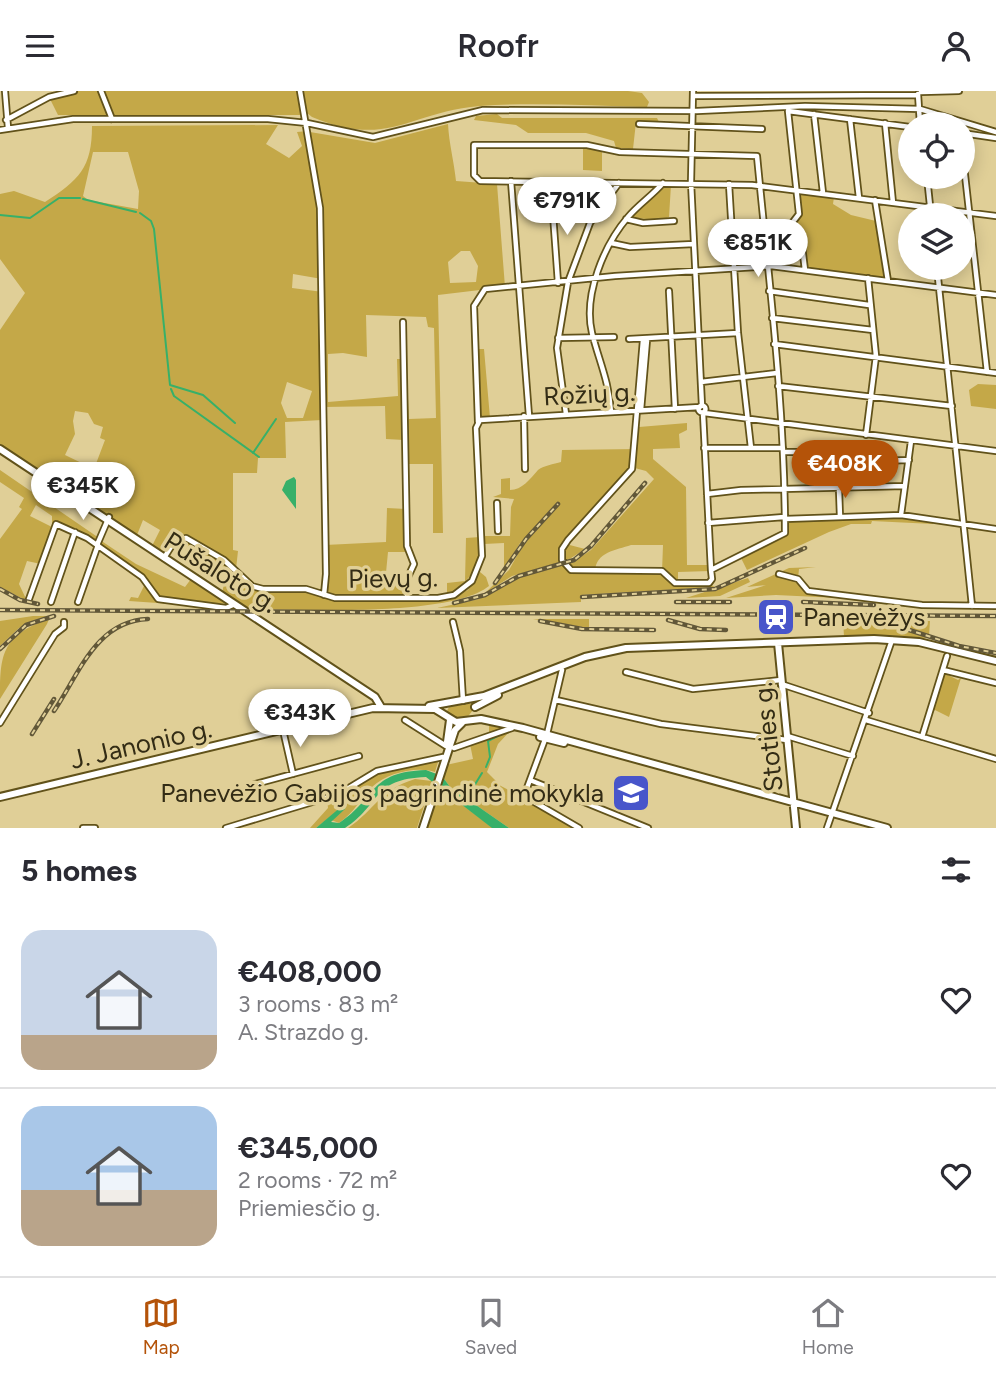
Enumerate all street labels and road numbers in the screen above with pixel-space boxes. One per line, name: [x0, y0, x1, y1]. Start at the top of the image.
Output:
street label: Rožių g.: [542, 376, 636, 412]
street label: Pušaloto g.: [158, 525, 284, 619]
street label: Pievų g.: [348, 561, 438, 595]
street label: Stoties g.: [746, 681, 790, 793]
street label: J. Janonio g.: [67, 712, 215, 776]

